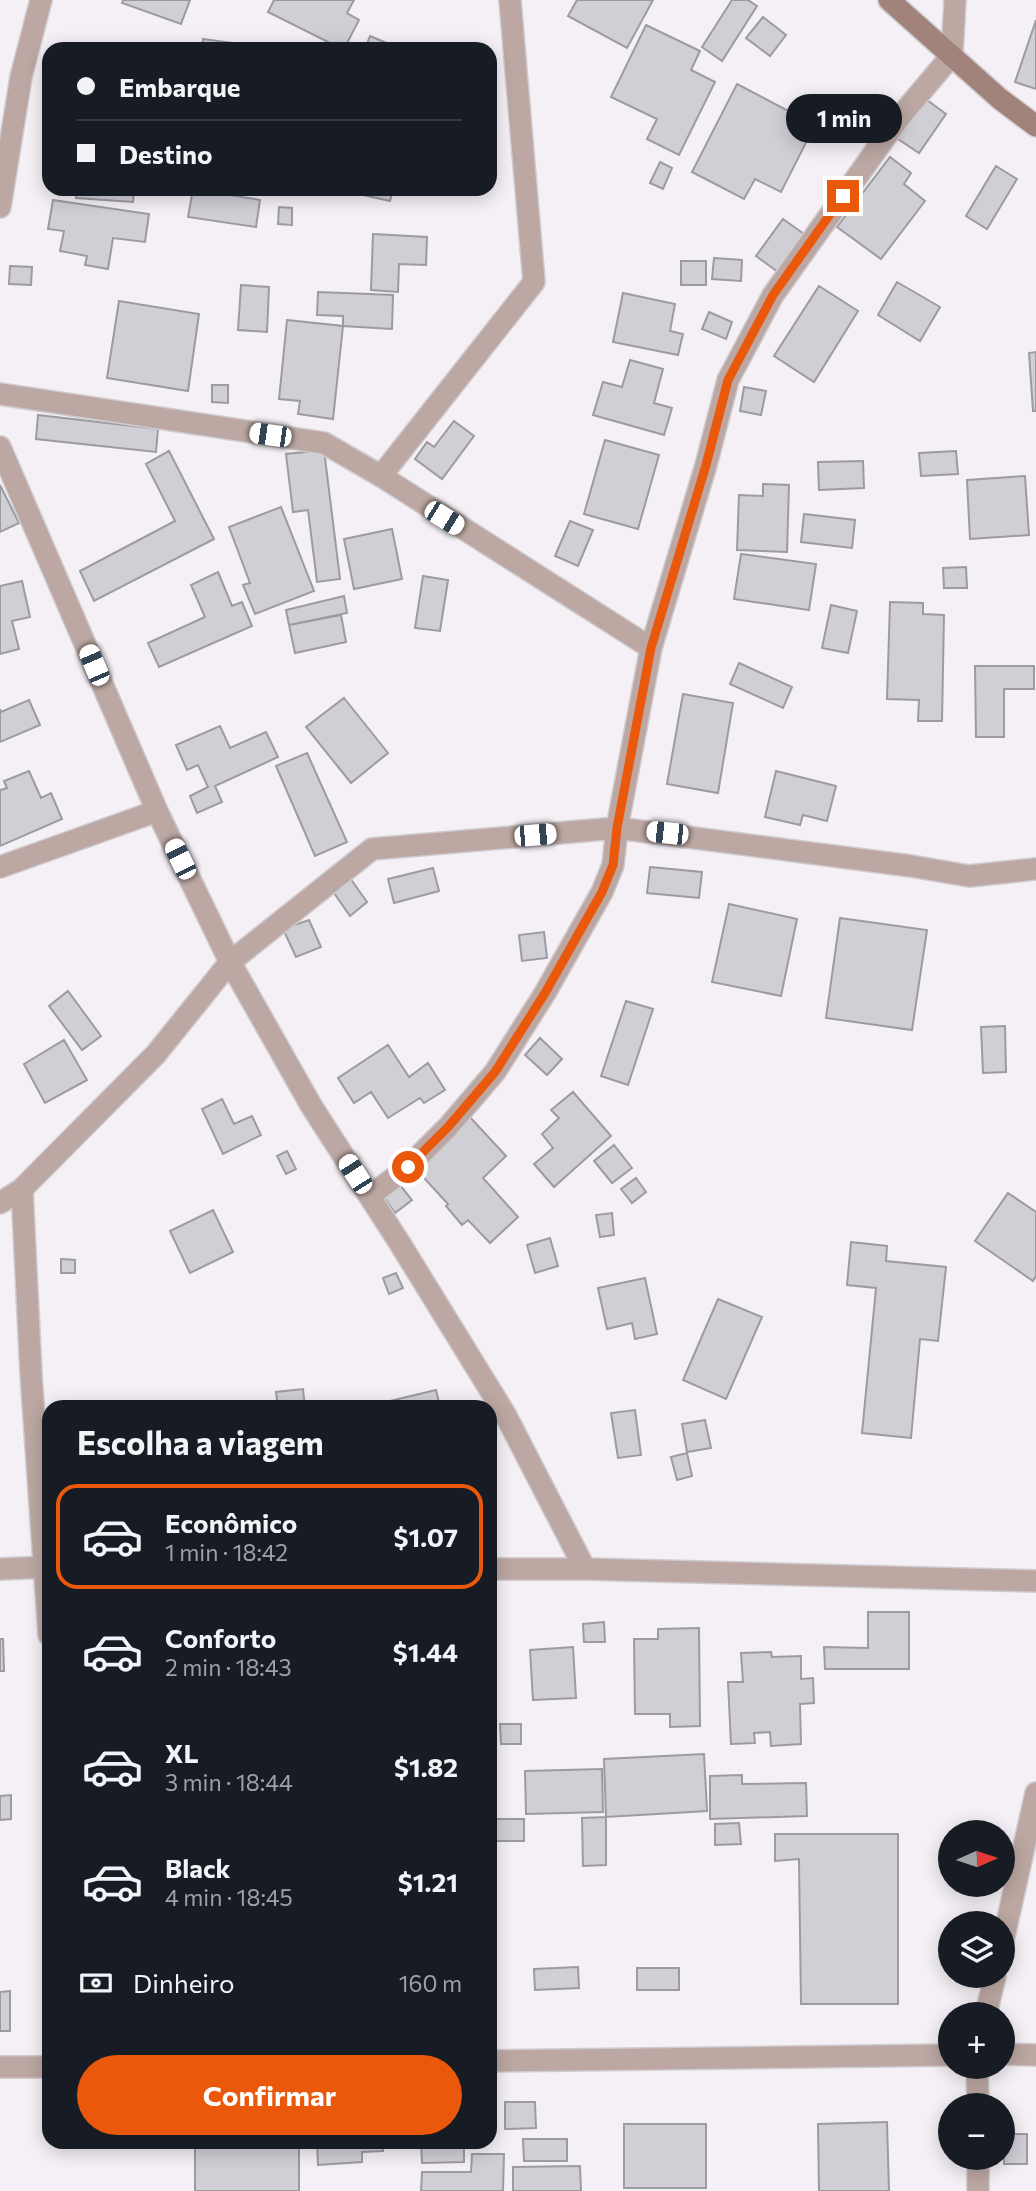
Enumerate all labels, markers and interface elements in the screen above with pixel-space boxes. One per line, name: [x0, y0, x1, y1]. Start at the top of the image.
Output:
text: Embarque: [119, 71, 240, 102]
callout: 1 min: [785, 94, 901, 144]
text: 1 min: [817, 104, 871, 132]
text: Destino: [119, 138, 213, 169]
route end: [827, 180, 859, 212]
car: [248, 422, 293, 448]
car: [421, 498, 468, 538]
car: [77, 642, 112, 688]
car: [646, 820, 689, 846]
car: [514, 823, 557, 847]
car: [162, 836, 199, 882]
car: [335, 1151, 376, 1197]
route start: [392, 1151, 424, 1183]
text: Escolha a viagem: [77, 1422, 324, 1462]
icon: car: [81, 1505, 144, 1568]
text: Econômico: [165, 1507, 297, 1538]
text: $1.07: [393, 1521, 458, 1552]
text: 1 min · 18:42: [165, 1538, 288, 1566]
icon: car: [81, 1620, 144, 1683]
text: Conforto: [165, 1622, 276, 1653]
text: $1.44: [393, 1636, 458, 1667]
text: 2 min · 18:43: [165, 1653, 292, 1681]
icon: car: [81, 1735, 144, 1798]
text: XL: [165, 1737, 199, 1768]
text: $1.82: [394, 1751, 458, 1782]
text: 3 min · 18:44: [165, 1768, 293, 1796]
north arrow: [938, 1820, 1015, 1897]
map controls: [938, 1820, 1015, 2170]
icon: car: [81, 1850, 144, 1913]
text: Black: [165, 1852, 231, 1883]
text: $1.21: [398, 1866, 458, 1897]
text: 4 min · 18:45: [165, 1883, 293, 1911]
button: layers: [938, 1911, 1015, 1988]
icon: cash: [77, 1964, 115, 2002]
text: Dinheiro: [133, 1967, 235, 1998]
text: 160 m: [399, 1969, 462, 1997]
button: +: [938, 2002, 1015, 2079]
button: Confirmar: [77, 2055, 462, 2135]
button: −: [938, 2093, 1015, 2170]

